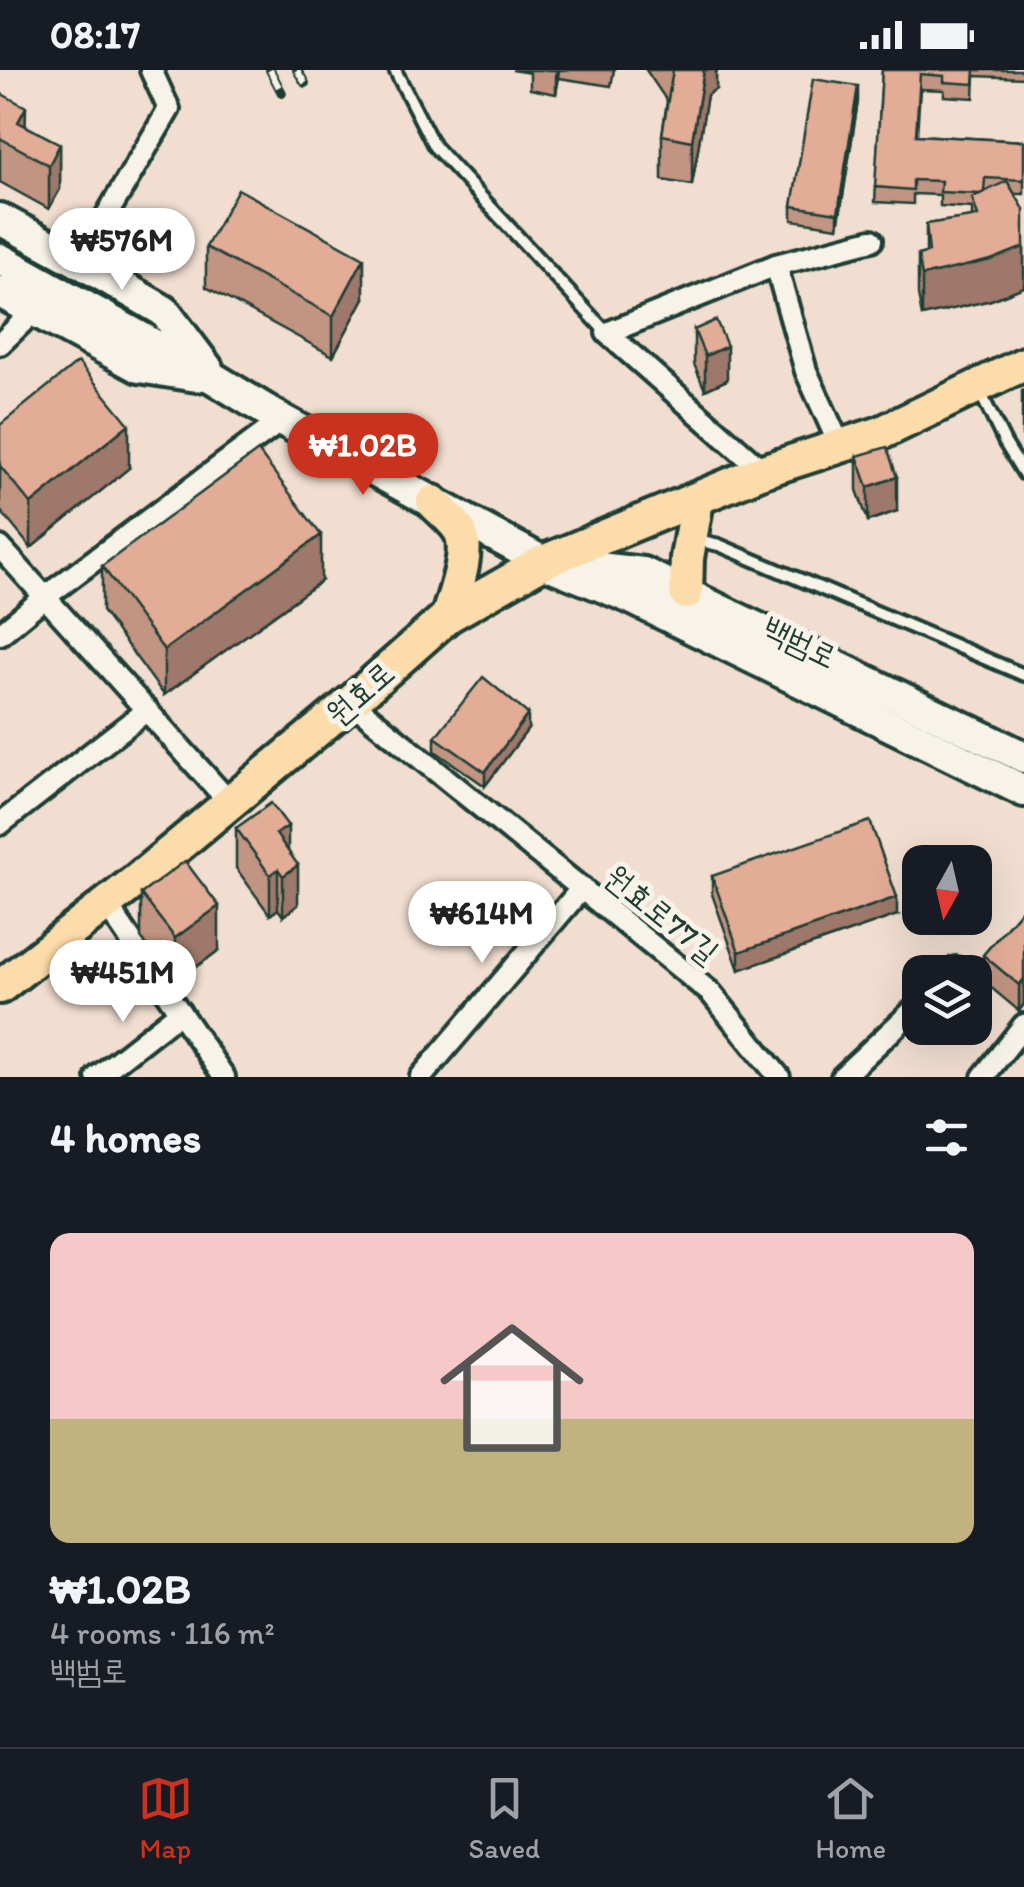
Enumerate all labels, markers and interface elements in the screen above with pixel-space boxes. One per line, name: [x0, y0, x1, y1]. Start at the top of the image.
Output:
text: 08:17: [50, 12, 140, 58]
pin: ₩576M: [52, 208, 192, 293]
text: ₩576M: [71, 221, 173, 259]
pin: ₩1.02B: [282, 413, 444, 498]
text: ₩1.02B: [309, 426, 417, 464]
street label: 백범로: [757, 608, 843, 676]
street label: 원효로: [318, 653, 402, 733]
north arrow: [902, 845, 992, 935]
map controls: [902, 845, 992, 1045]
street label: 원효로77길: [598, 857, 726, 971]
pin: ₩614M: [412, 881, 552, 966]
text: ₩614M: [430, 894, 534, 932]
pin: ₩451M: [53, 940, 193, 1025]
text: ₩451M: [71, 953, 175, 991]
button: layers: [902, 955, 992, 1045]
icon: filters: [919, 1110, 974, 1165]
text: 4 homes: [50, 1112, 201, 1163]
icon: home: [422, 1298, 602, 1478]
text: ₩1.02B: [50, 1563, 191, 1614]
text: 4 rooms · 116 m²: [50, 1614, 275, 1652]
text: 백범로: [50, 1652, 127, 1690]
tab: Map: [138, 1771, 193, 1865]
tab: Saved: [468, 1771, 540, 1865]
tab: Home: [816, 1771, 886, 1865]

